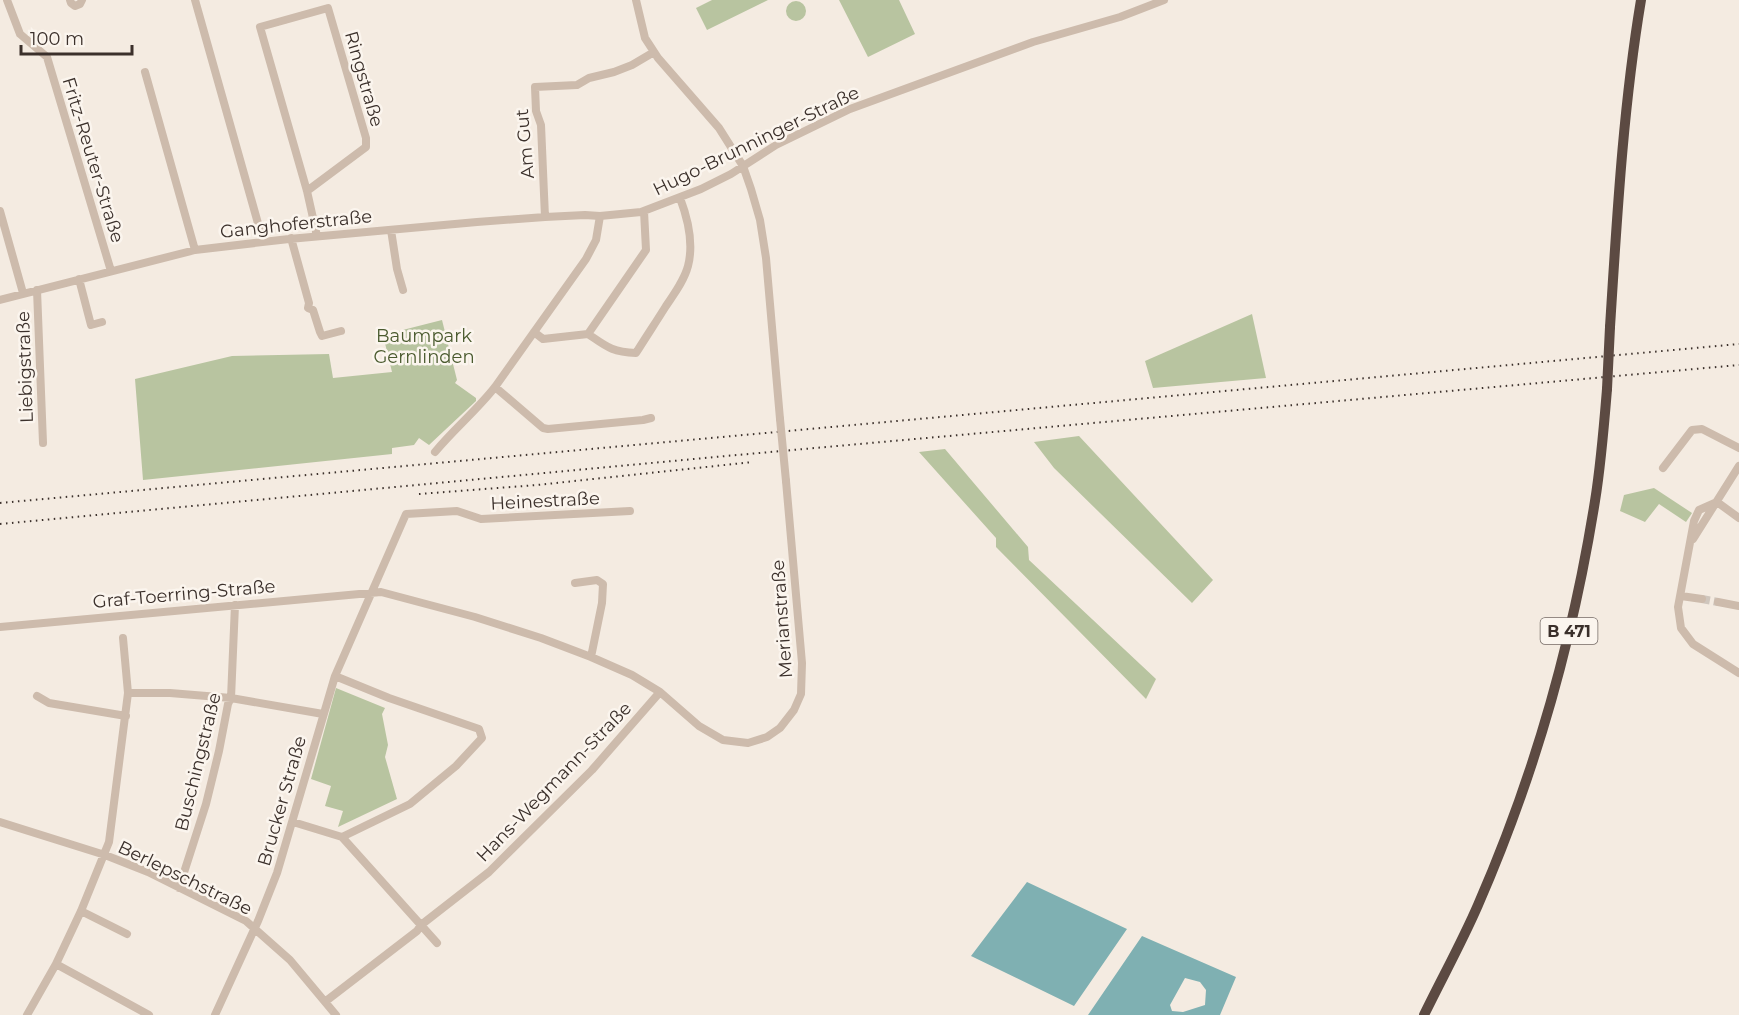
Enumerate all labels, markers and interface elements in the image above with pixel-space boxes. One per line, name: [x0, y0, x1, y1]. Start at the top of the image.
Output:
scale bar: [21, 18, 132, 56]
text: 100 m: [30, 28, 84, 50]
street label: Ringstraße: [340, 29, 388, 129]
street label: Fritz-Reuter-Straße: [57, 75, 129, 246]
street label: Hugo-Brunninger-Straße: [649, 81, 863, 201]
street label: Am Gut: [511, 108, 539, 180]
street label: Ganghoferstraße: [219, 205, 373, 243]
street label: Liebigstraße: [12, 311, 38, 423]
park label: Baumpark Gernlinden: [373, 325, 475, 368]
street label: Heinestraße: [490, 487, 600, 515]
street label: Merianstraße: [767, 559, 797, 679]
street label: Graf-Toerring-Straße: [92, 575, 276, 613]
road number: B 471: [1540, 618, 1598, 644]
street label: Buschingstraße: [170, 690, 226, 834]
street label: Hans-Wegmann-Straße: [472, 697, 636, 867]
street label: Brucker Straße: [253, 733, 311, 869]
street label: Berlepschstraße: [114, 836, 256, 920]

